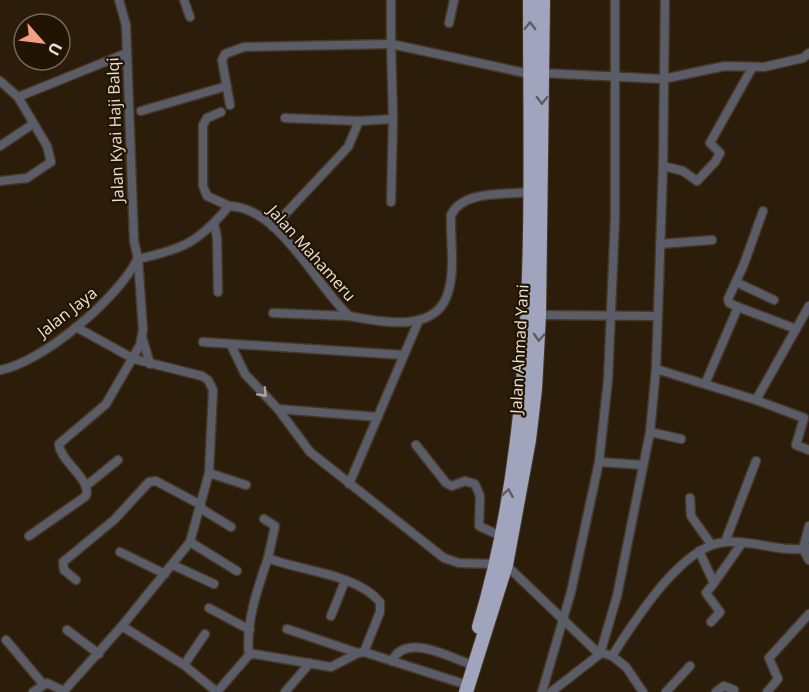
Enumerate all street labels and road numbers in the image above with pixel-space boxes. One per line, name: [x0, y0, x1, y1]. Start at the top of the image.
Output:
street label: Jalan Kyai Haji Balqi: [101, 57, 129, 205]
street label: Jalan Mahameru: [262, 199, 361, 306]
street label: Jalan Jaya: [31, 282, 101, 344]
street label: Jalan Ahmad Yani: [505, 284, 533, 416]

